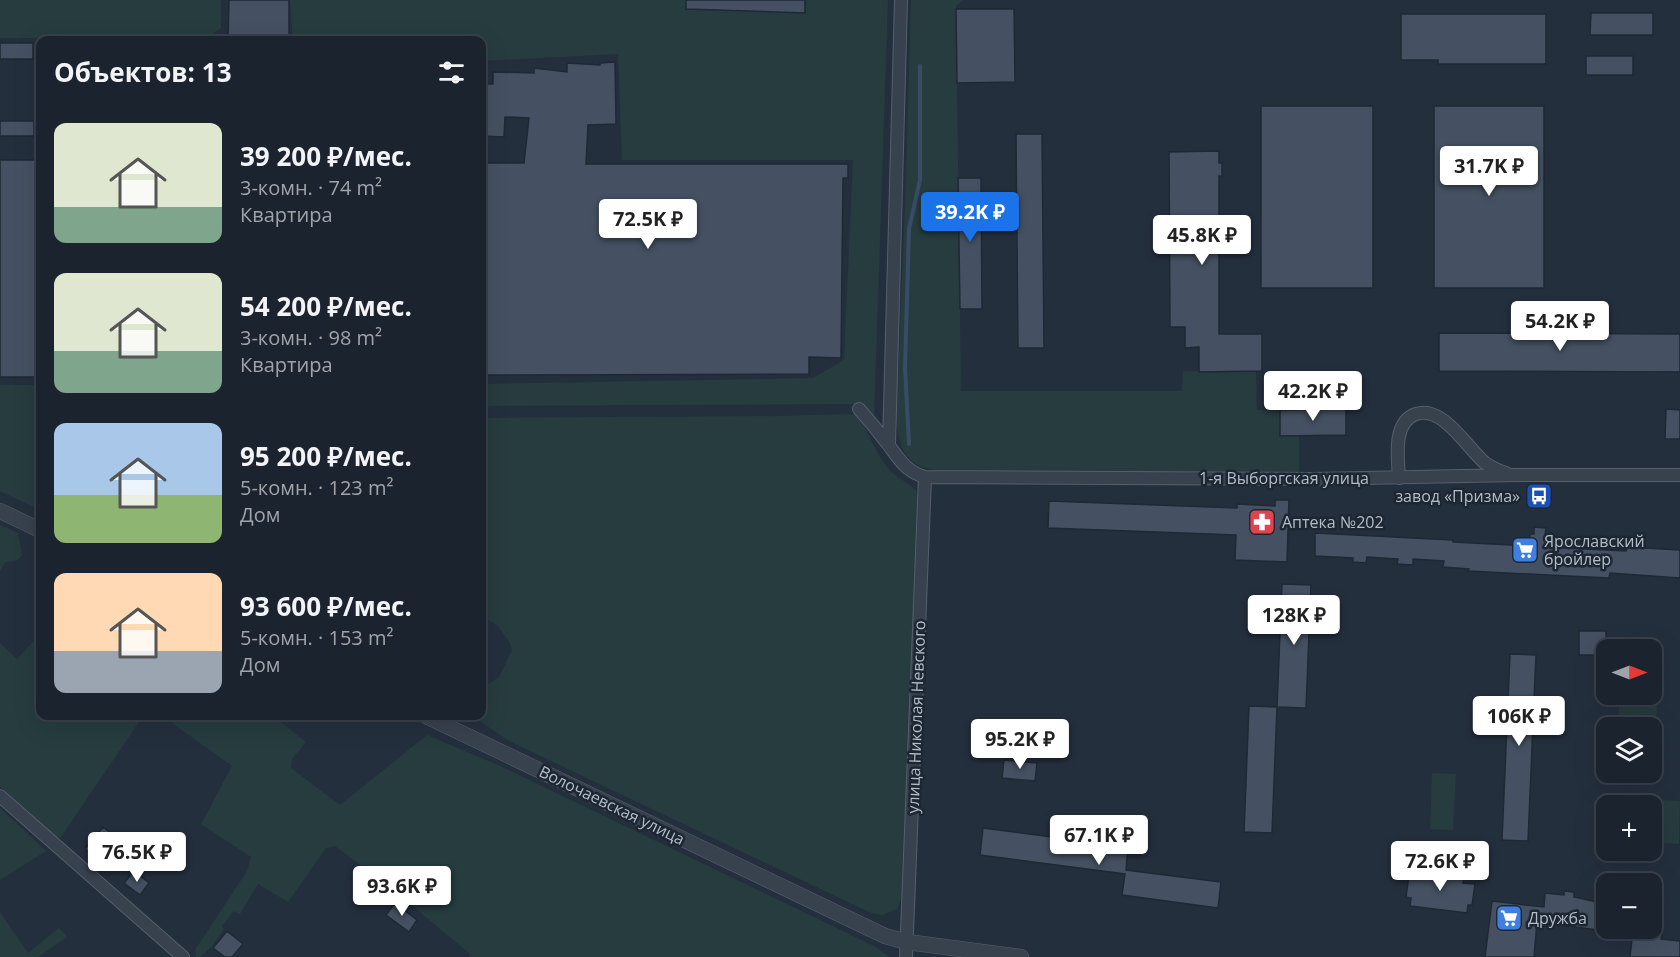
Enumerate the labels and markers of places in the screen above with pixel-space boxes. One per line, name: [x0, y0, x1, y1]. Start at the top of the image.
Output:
pin: 31.7K ₽: [1434, 146, 1544, 197]
pin: 39.2K ₽: [915, 192, 1025, 243]
pin: 72.5K ₽: [593, 199, 703, 250]
pin: 45.8K ₽: [1147, 215, 1257, 266]
pin: 54.2K ₽: [1505, 301, 1615, 352]
pin: 42.2K ₽: [1258, 371, 1368, 422]
bus stop icon: завод «Призма»: [1524, 481, 1554, 511]
place label: завод «Призма»: [1395, 485, 1520, 507]
pharmacy icon: Аптека №202: [1247, 507, 1277, 537]
place label: Аптека №202: [1282, 511, 1384, 533]
place label: Ярославский бройлер: [1544, 530, 1645, 570]
supermarket icon: Ярославский бройлер: [1510, 535, 1540, 565]
pin: 128K ₽: [1245, 595, 1343, 646]
pin: 106K ₽: [1470, 696, 1568, 747]
pin: 95.2K ₽: [965, 719, 1075, 770]
pin: 67.1K ₽: [1044, 815, 1154, 866]
pin: 76.5K ₽: [82, 832, 192, 883]
pin: 72.6K ₽: [1385, 841, 1495, 892]
pin: 93.6K ₽: [347, 866, 457, 917]
supermarket icon: Дружба: [1494, 903, 1524, 933]
place label: Дружба: [1528, 907, 1587, 929]

